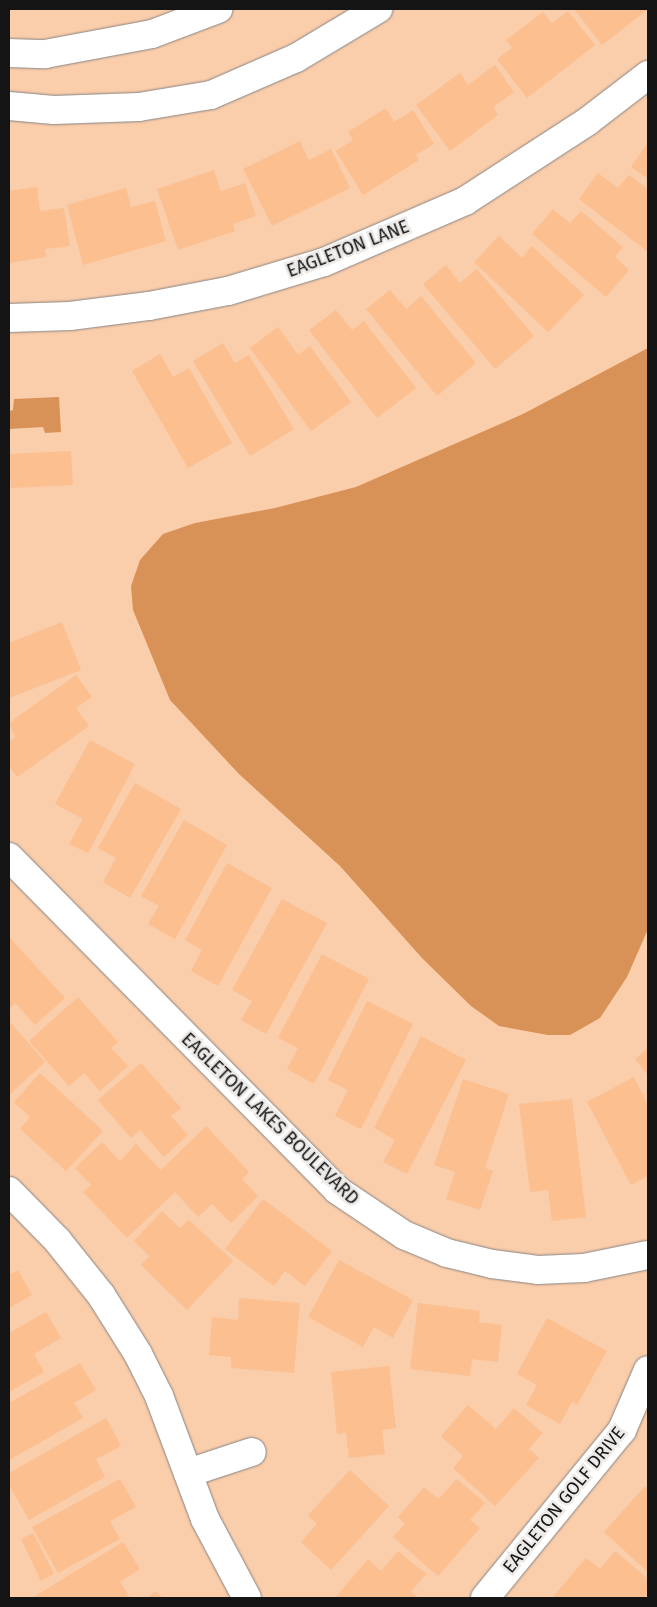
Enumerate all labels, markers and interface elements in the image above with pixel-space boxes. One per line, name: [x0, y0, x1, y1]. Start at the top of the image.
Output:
street label: EAGLETON LANE: [284, 216, 412, 282]
street label: EAGLETON LAKES BOULEVARD: [177, 1028, 363, 1210]
street label: EAGLETON GOLF DRIVE: [498, 1423, 630, 1577]

